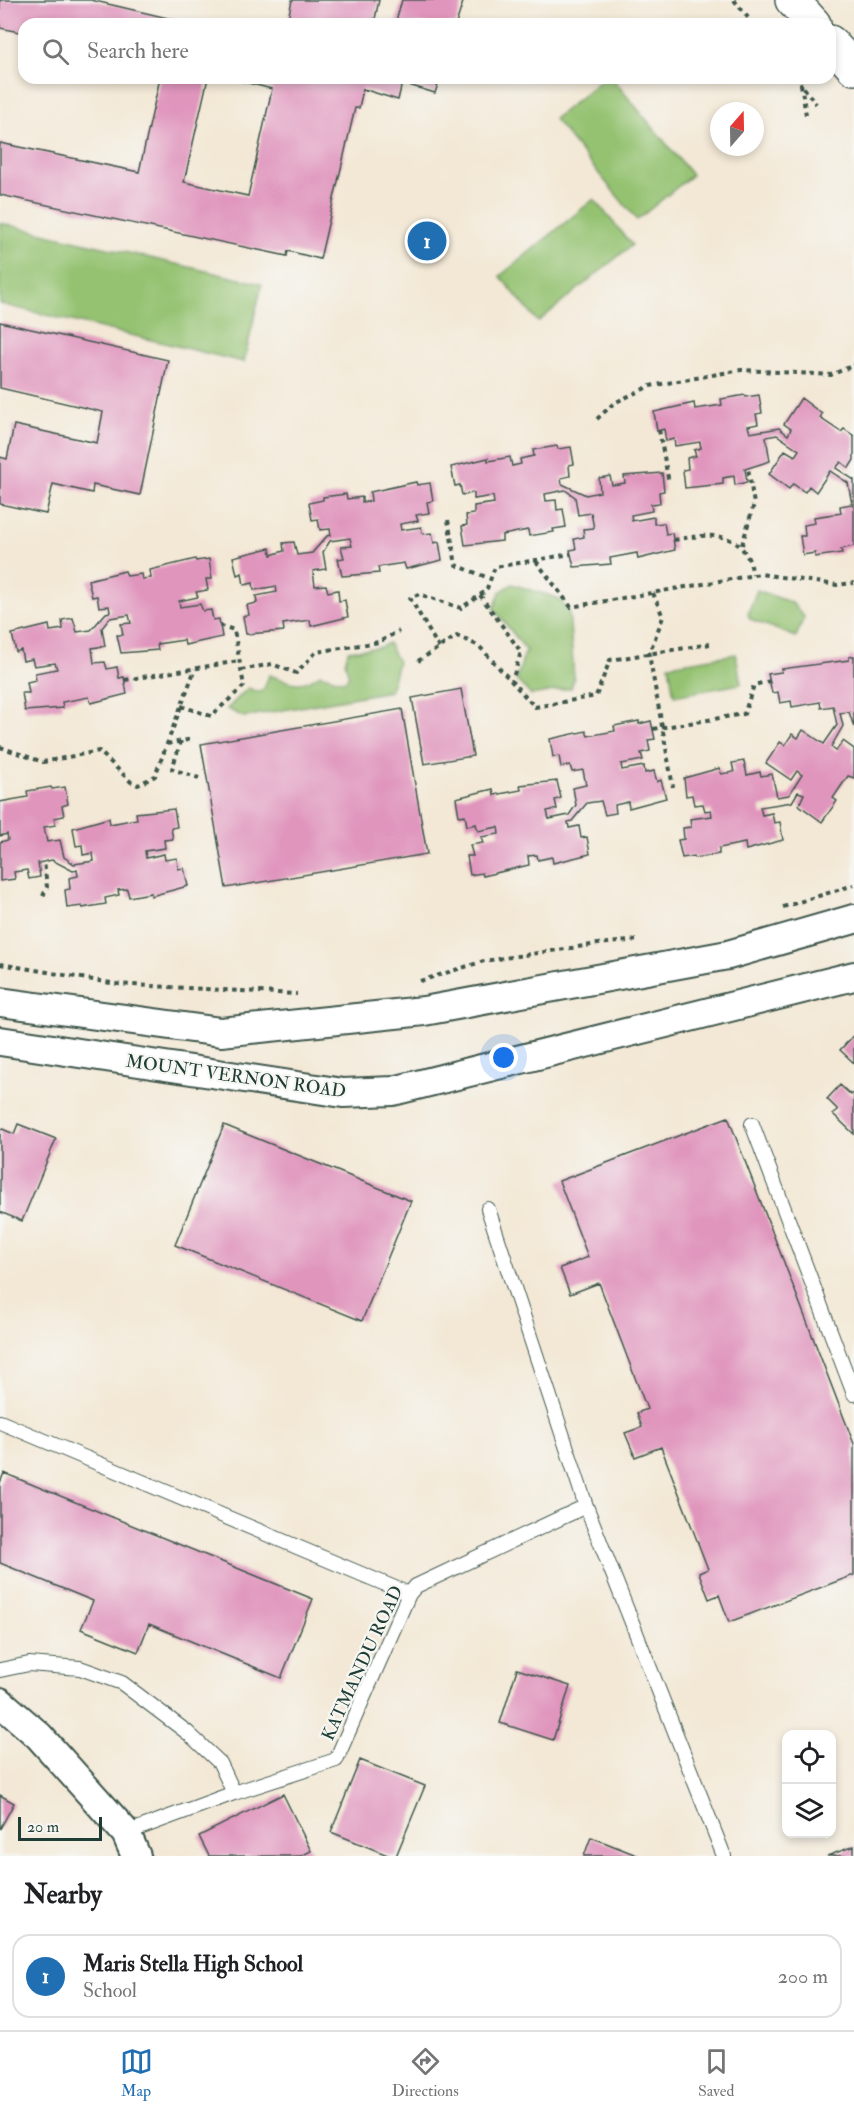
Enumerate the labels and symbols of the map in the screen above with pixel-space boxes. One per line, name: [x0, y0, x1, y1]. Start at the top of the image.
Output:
north arrow: [710, 102, 764, 156]
pin: 1: [408, 218, 446, 264]
your location: [489, 1043, 518, 1072]
street label: MOUNT VERNON ROAD: [124, 1050, 347, 1103]
street label: KATMANDU ROAD: [316, 1582, 408, 1744]
scale bar: [18, 1814, 102, 1842]

